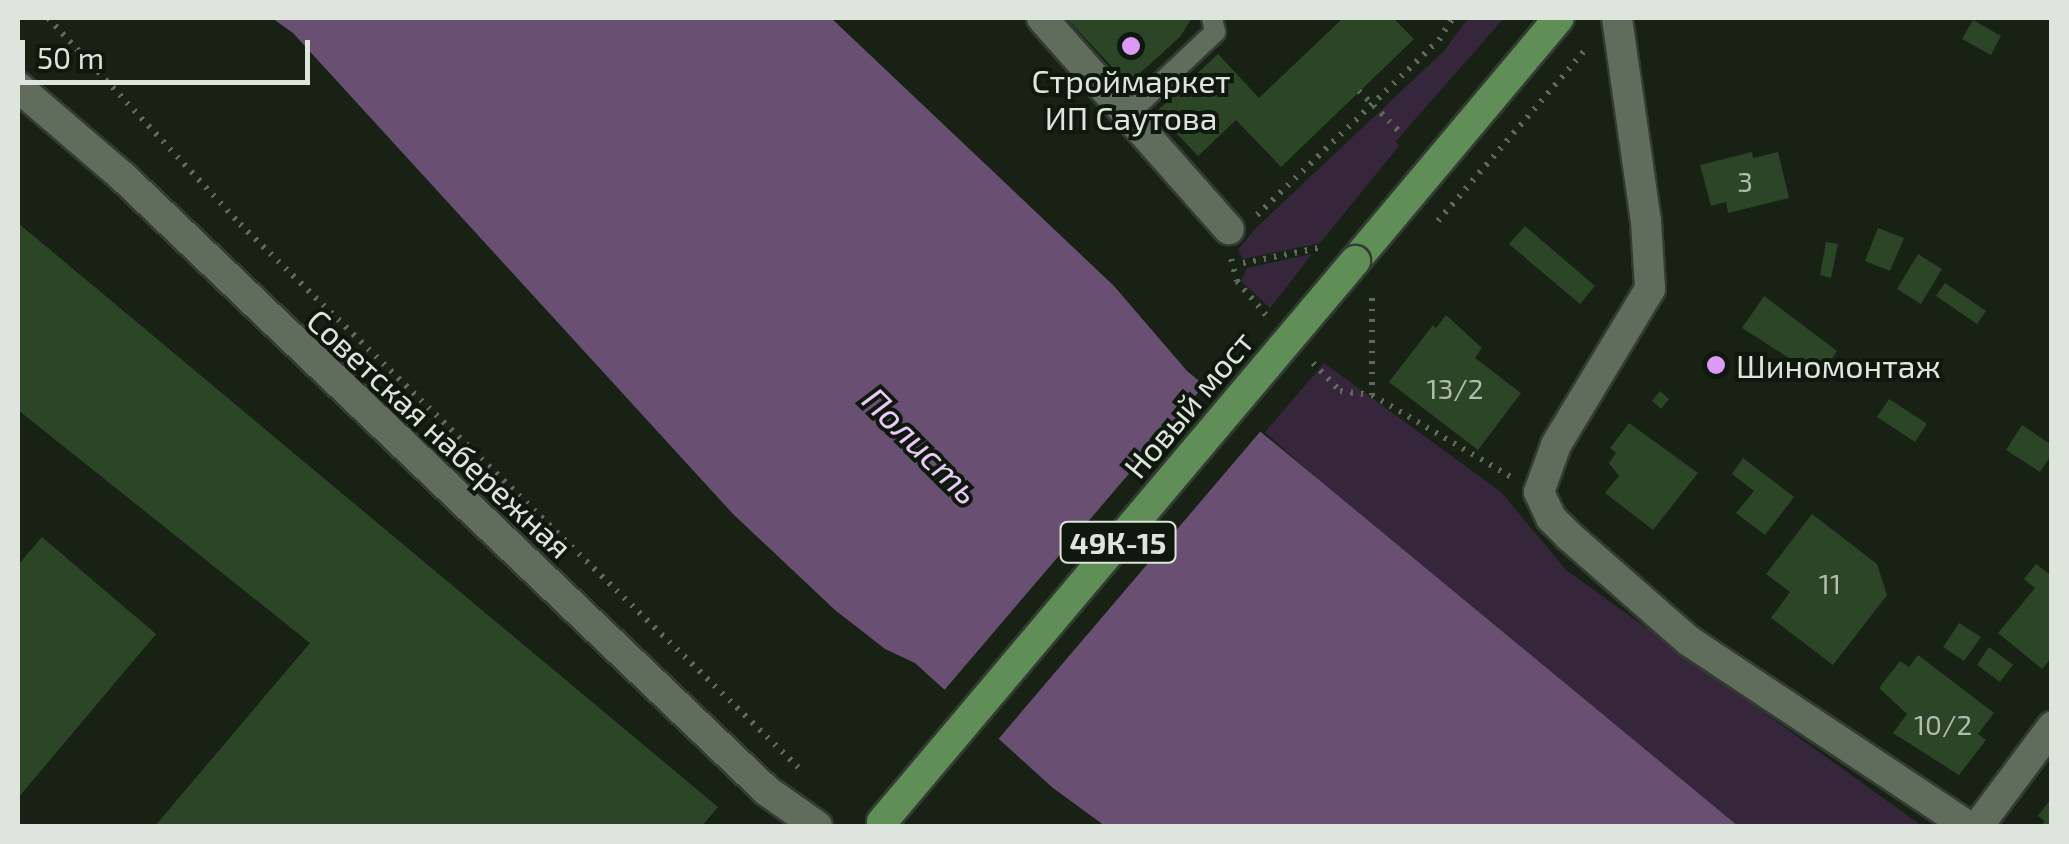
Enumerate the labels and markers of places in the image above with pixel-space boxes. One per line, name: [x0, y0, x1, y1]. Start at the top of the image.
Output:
marker: Строймаркет ИП Саутова: [1120, 35, 1142, 57]
place label: Строймаркет ИП Саутова: [1031, 62, 1231, 137]
place label: Шиномонтаж: [1736, 346, 1941, 384]
marker: Шиномонтаж: [1705, 354, 1727, 376]

